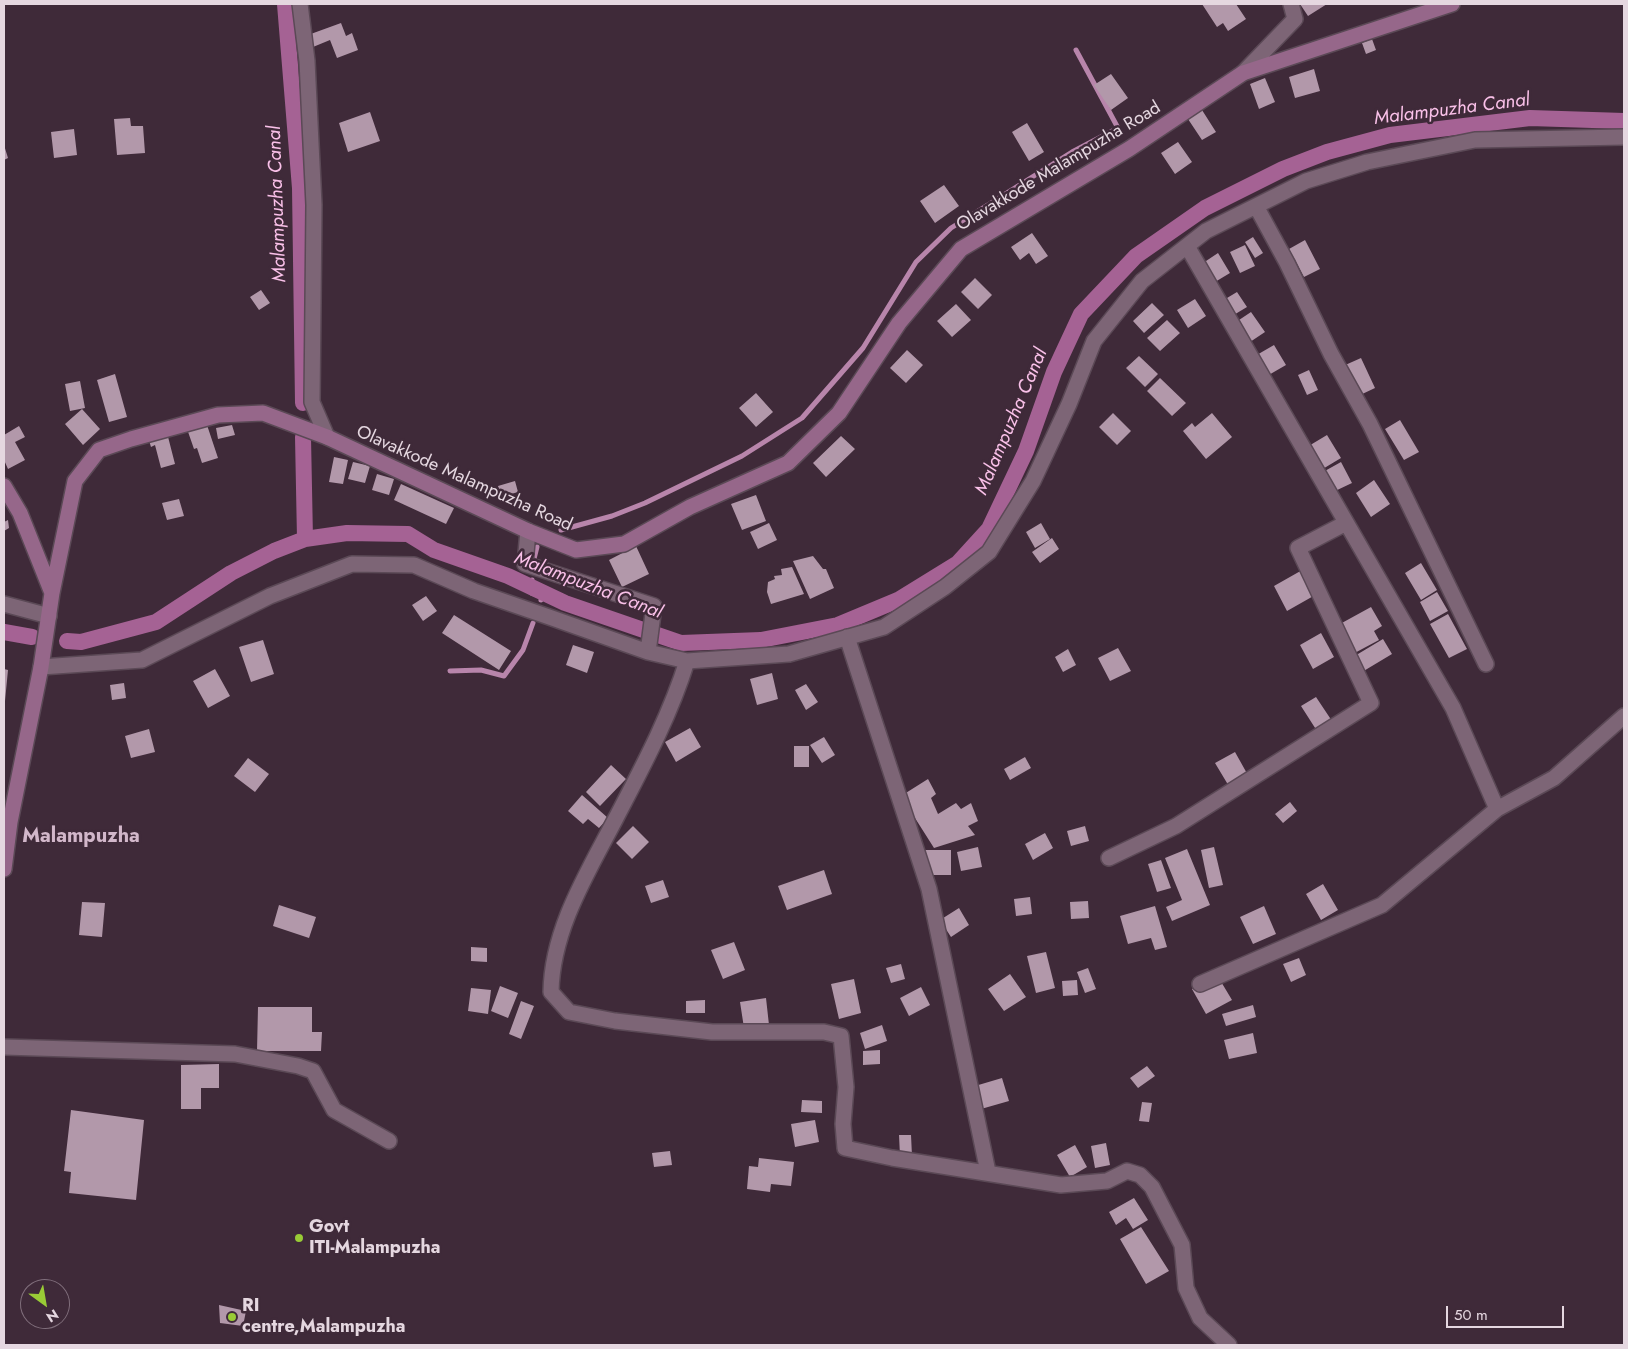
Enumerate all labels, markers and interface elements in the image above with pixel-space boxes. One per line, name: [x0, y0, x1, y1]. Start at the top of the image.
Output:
water label: Malampuzha Canal: [1373, 89, 1531, 131]
street label: Olavakkode Malampuzha Road: [953, 97, 1165, 237]
water label: Malampuzha Canal: [264, 125, 292, 283]
water label: Malampuzha Canal: [971, 345, 1053, 499]
street label: Olavakkode Malampuzha Road: [353, 421, 575, 537]
water label: Malampuzha Canal: [511, 547, 665, 625]
district label: Malampuzha: [22, 825, 140, 849]
place label: Govt ITI-Malampuzha: [309, 1217, 440, 1260]
marker: Govt ITI-Malampuzha: [293, 1232, 305, 1244]
north arrow: [20, 1279, 70, 1329]
place label: RI centre,Malampuzha: [242, 1296, 406, 1338]
scale bar: [1448, 1296, 1566, 1328]
text: N: [42, 1304, 62, 1327]
text: 50 m: [1454, 1304, 1488, 1326]
marker: RI centre,Malampuzha: [226, 1311, 238, 1323]

